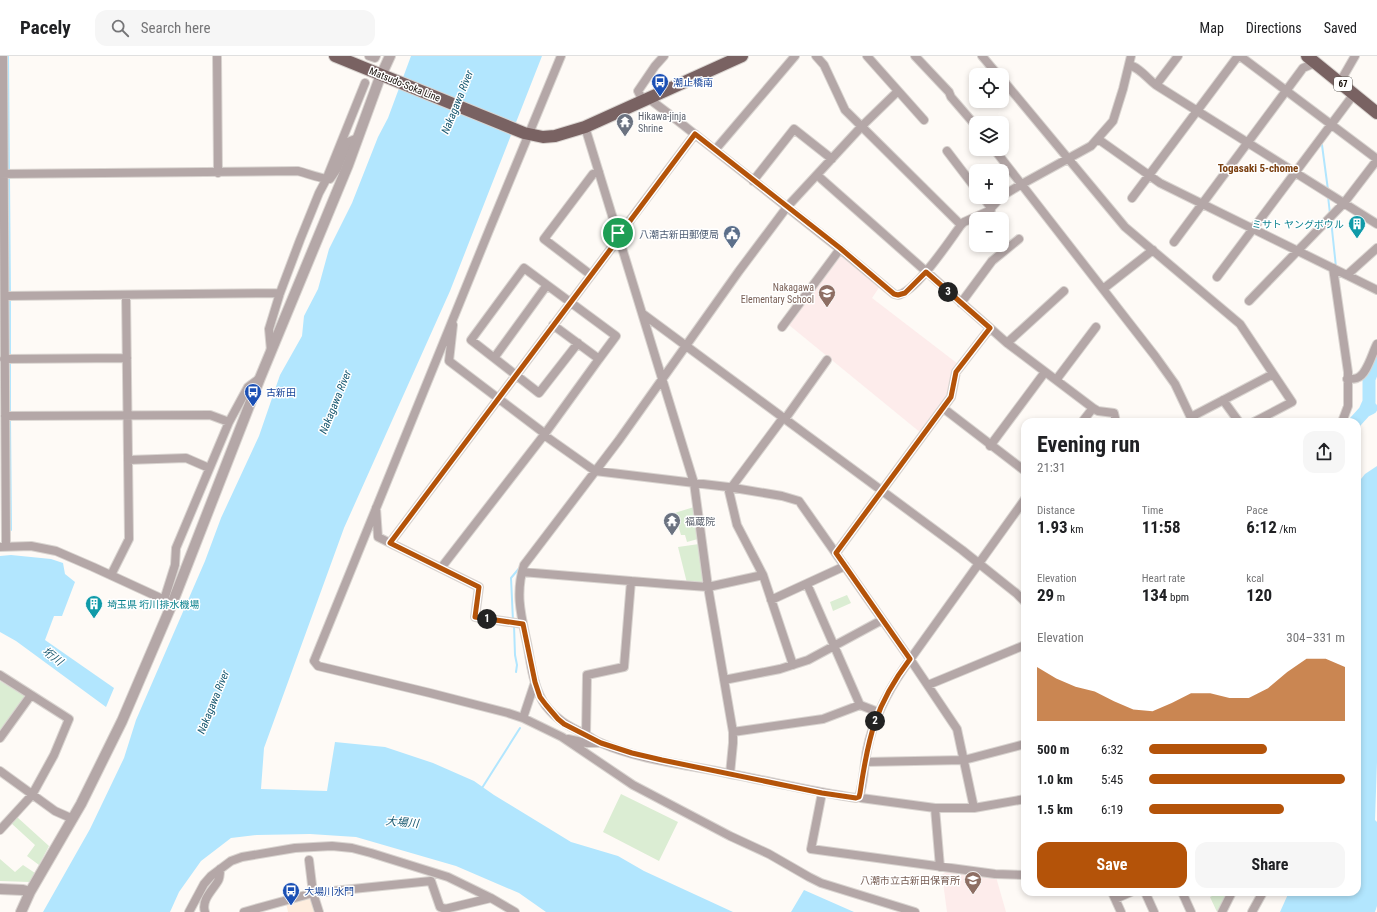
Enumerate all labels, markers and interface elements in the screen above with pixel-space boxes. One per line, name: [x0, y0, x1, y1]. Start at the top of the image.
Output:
search box: [95, 10, 375, 46]
text: Pacely: [20, 16, 71, 39]
icon: search: [109, 17, 131, 39]
text: Search here: [141, 19, 211, 37]
text: Map: [1200, 20, 1224, 36]
text: Directions: [1246, 20, 1302, 36]
text: Saved: [1324, 20, 1357, 36]
street label: Matsudo-Soka Line: [368, 65, 442, 104]
water label: Nakagawa River: [439, 68, 476, 136]
map controls: [969, 68, 1009, 252]
button: locate: [969, 68, 1009, 108]
bus stop icon: 潮止橋南: [650, 72, 670, 97]
place label: 潮止橋南: [673, 77, 713, 88]
road number: 67: [1334, 77, 1352, 91]
place label: Hikawa-jinja Shrine: [638, 111, 686, 134]
temple icon: Hikawa-jinja Shrine: [615, 112, 635, 137]
button: layers: [969, 116, 1009, 156]
district label: Togasaki 5-chome: [1218, 162, 1298, 175]
button: +: [969, 164, 1009, 204]
button: −: [969, 212, 1009, 252]
building icon: ミサト ヤングボウル: [1347, 214, 1367, 239]
pin: [601, 216, 635, 250]
place label: ミサト ヤングボウル: [1252, 219, 1344, 230]
icon: arrive: [607, 222, 629, 244]
public building icon: 八潮古新田郵便局: [722, 224, 742, 249]
place label: 八潮古新田郵便局: [639, 229, 719, 240]
place label: Nakagawa Elementary School: [741, 282, 814, 305]
pin: 3: [938, 282, 958, 302]
school or university icon: Nakagawa Elementary School: [817, 283, 837, 308]
text: 3: [945, 285, 951, 298]
water label: Nakagawa River: [317, 368, 354, 436]
bus stop icon: 古新田: [243, 382, 263, 407]
place label: 古新田: [266, 387, 296, 398]
button: share: [1303, 431, 1345, 473]
text: Evening run: [1037, 432, 1140, 457]
text: 21:31: [1037, 460, 1066, 475]
text: Distance: [1037, 504, 1075, 517]
text: Time: [1142, 504, 1163, 517]
text: Pace: [1246, 504, 1268, 517]
temple icon: 福蔵院: [662, 511, 682, 536]
place label: 福蔵院: [685, 516, 715, 527]
text: 1.93: [1037, 517, 1068, 537]
text: 11:58: [1142, 517, 1181, 537]
text: 6:12: [1246, 517, 1277, 537]
text: km: [1068, 523, 1083, 536]
text: /km: [1277, 523, 1297, 536]
text: Elevation: [1037, 572, 1077, 585]
text: Heart rate: [1142, 572, 1185, 585]
text: kcal: [1246, 572, 1264, 585]
text: 29: [1037, 585, 1054, 605]
text: 134: [1142, 585, 1167, 605]
text: 120: [1246, 585, 1272, 605]
text: m: [1054, 591, 1065, 604]
text: bpm: [1167, 591, 1189, 604]
building icon: 埼玉県 垳川排水機場: [84, 594, 104, 619]
place label: 埼玉県 垳川排水機場: [107, 599, 199, 610]
pin: 1: [477, 609, 497, 629]
text: 1: [484, 612, 490, 625]
text: Elevation: [1037, 630, 1084, 645]
text: 304–331 m: [1286, 630, 1345, 645]
water label: 垳川: [40, 645, 66, 669]
water label: Nakagawa River: [195, 668, 232, 736]
pin: 2: [865, 711, 885, 731]
text: 2: [872, 714, 878, 727]
text: 500 m: [1037, 742, 1069, 757]
text: 6:32: [1101, 742, 1123, 757]
text: 1.0 km: [1037, 772, 1073, 787]
text: 5:45: [1101, 772, 1123, 787]
text: 1.5 km: [1037, 802, 1073, 817]
text: 6:19: [1101, 802, 1123, 817]
water label: 大場川: [385, 815, 420, 830]
button: Save: [1037, 842, 1187, 888]
button: Share: [1195, 842, 1345, 888]
school or university icon: 八潮市立古新田保育所: [963, 870, 983, 895]
place label: 八潮市立古新田保育所: [860, 875, 960, 886]
bus stop icon: 大場川水門: [281, 881, 301, 906]
place label: 大場川水門: [304, 886, 354, 897]

